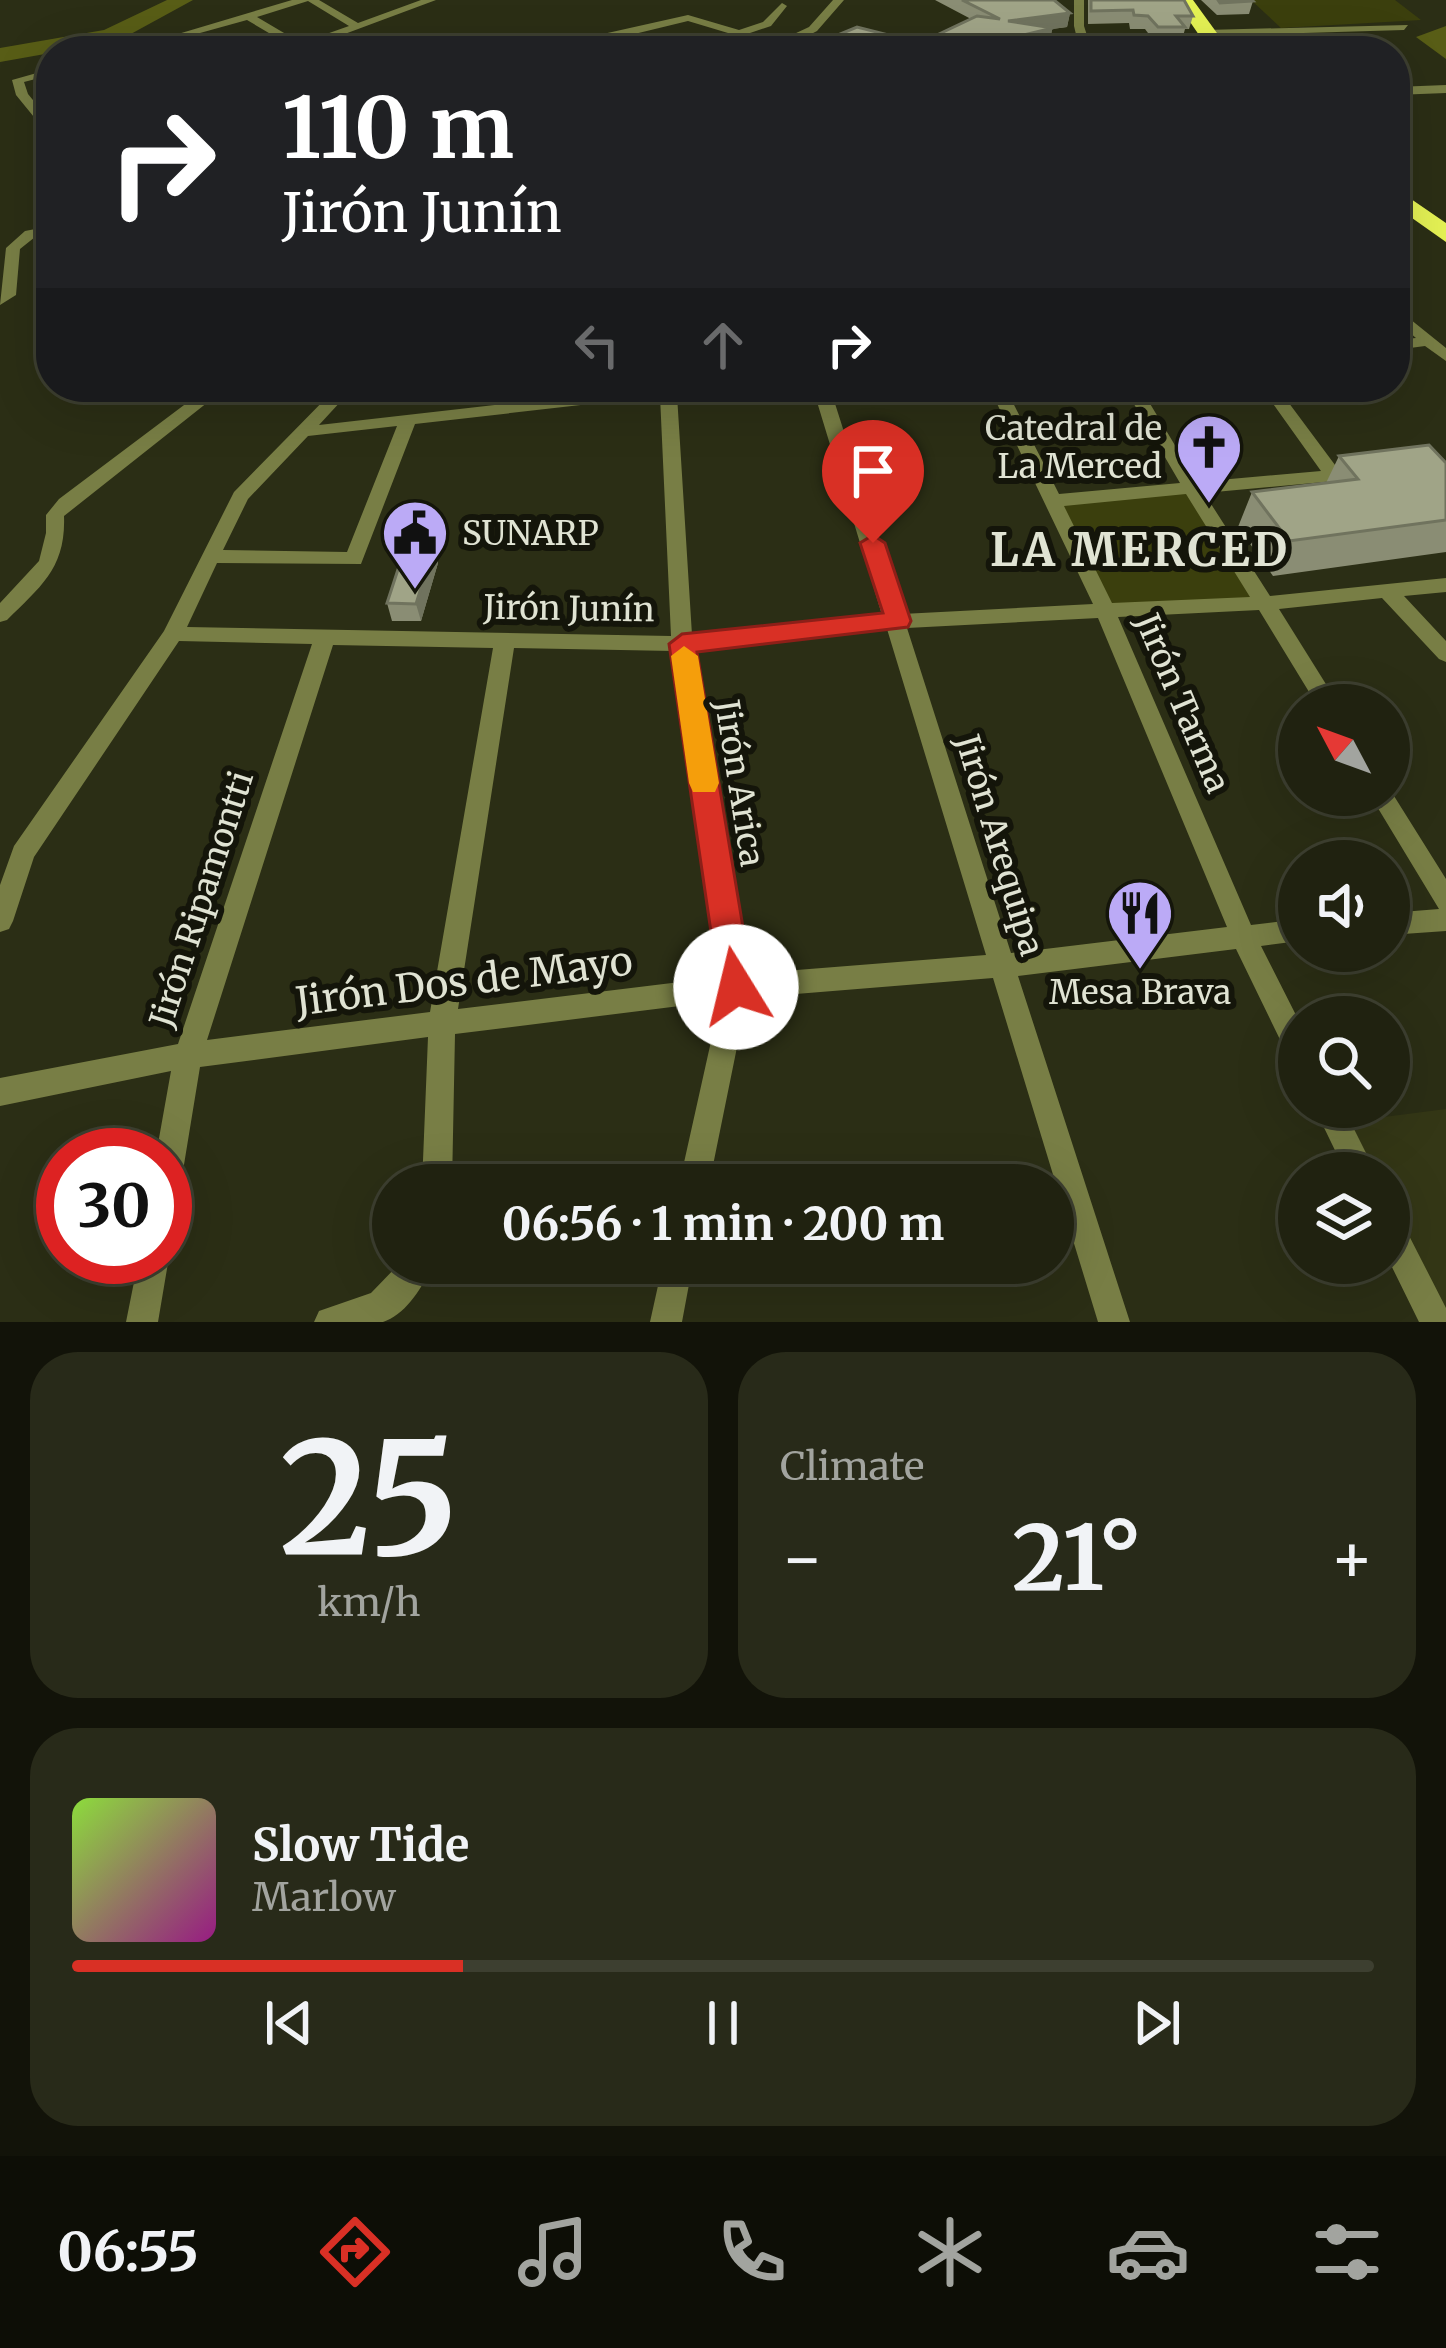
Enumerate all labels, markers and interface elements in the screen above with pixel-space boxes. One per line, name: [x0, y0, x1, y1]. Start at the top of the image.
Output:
text: 110 m: [282, 75, 514, 181]
icon: right: [84, 84, 240, 240]
text: Jirón Junín: [282, 179, 562, 247]
icon: left: [564, 312, 630, 378]
icon: ahead: [690, 312, 756, 378]
icon: right: [816, 312, 882, 378]
place label: Catedral de La Merced: [985, 408, 1162, 487]
church icon: Catedral de La Merced: [1174, 412, 1244, 506]
pin: [822, 420, 924, 543]
icon: arrive: [840, 438, 906, 504]
public building icon: SUNARP: [380, 498, 450, 592]
place label: SUNARP: [462, 513, 599, 554]
district label: LA MERCED: [990, 522, 1290, 578]
street label: Jirón Junín: [482, 586, 655, 630]
street label: Jirón Tarma: [1126, 607, 1239, 799]
north arrow: [1278, 684, 1410, 816]
map controls: [1278, 684, 1410, 1284]
street label: Jirón Arica: [706, 696, 773, 869]
street label: Jirón Arequipa: [946, 729, 1053, 960]
street label: Jirón Ripamontti: [140, 766, 262, 1033]
button: sound: [1278, 840, 1410, 972]
restaurant icon: Mesa Brava: [1105, 878, 1175, 972]
position arrow: [673, 924, 799, 1050]
street label: Jirón Dos de Mayo: [292, 937, 635, 1027]
place label: Mesa Brava: [1049, 972, 1231, 1013]
button: search: [1278, 996, 1410, 1128]
speed limit sign: 30: [36, 1128, 192, 1284]
button: layers: [1278, 1152, 1410, 1284]
text: 06:56 · 1 min · 200 m: [502, 1196, 944, 1252]
text: 25: [279, 1401, 459, 1598]
text: Climate: [780, 1442, 924, 1491]
text: 21°: [1012, 1501, 1142, 1615]
text: −: [780, 1517, 824, 1600]
text: +: [1330, 1517, 1374, 1600]
text: km/h: [317, 1578, 421, 1627]
text: Slow Tide: [252, 1817, 469, 1873]
text: Marlow: [252, 1873, 396, 1922]
icon: previous: [256, 1990, 322, 2056]
icon: pause: [690, 1990, 756, 2056]
icon: next: [1124, 1990, 1190, 2056]
icon: directions: [313, 2210, 397, 2294]
icon: music: [511, 2210, 595, 2294]
icon: phone: [710, 2210, 794, 2294]
icon: climate: [908, 2210, 992, 2294]
icon: car: [1106, 2210, 1190, 2294]
icon: filters: [1305, 2210, 1389, 2294]
text: 06:55: [57, 2218, 199, 2286]

